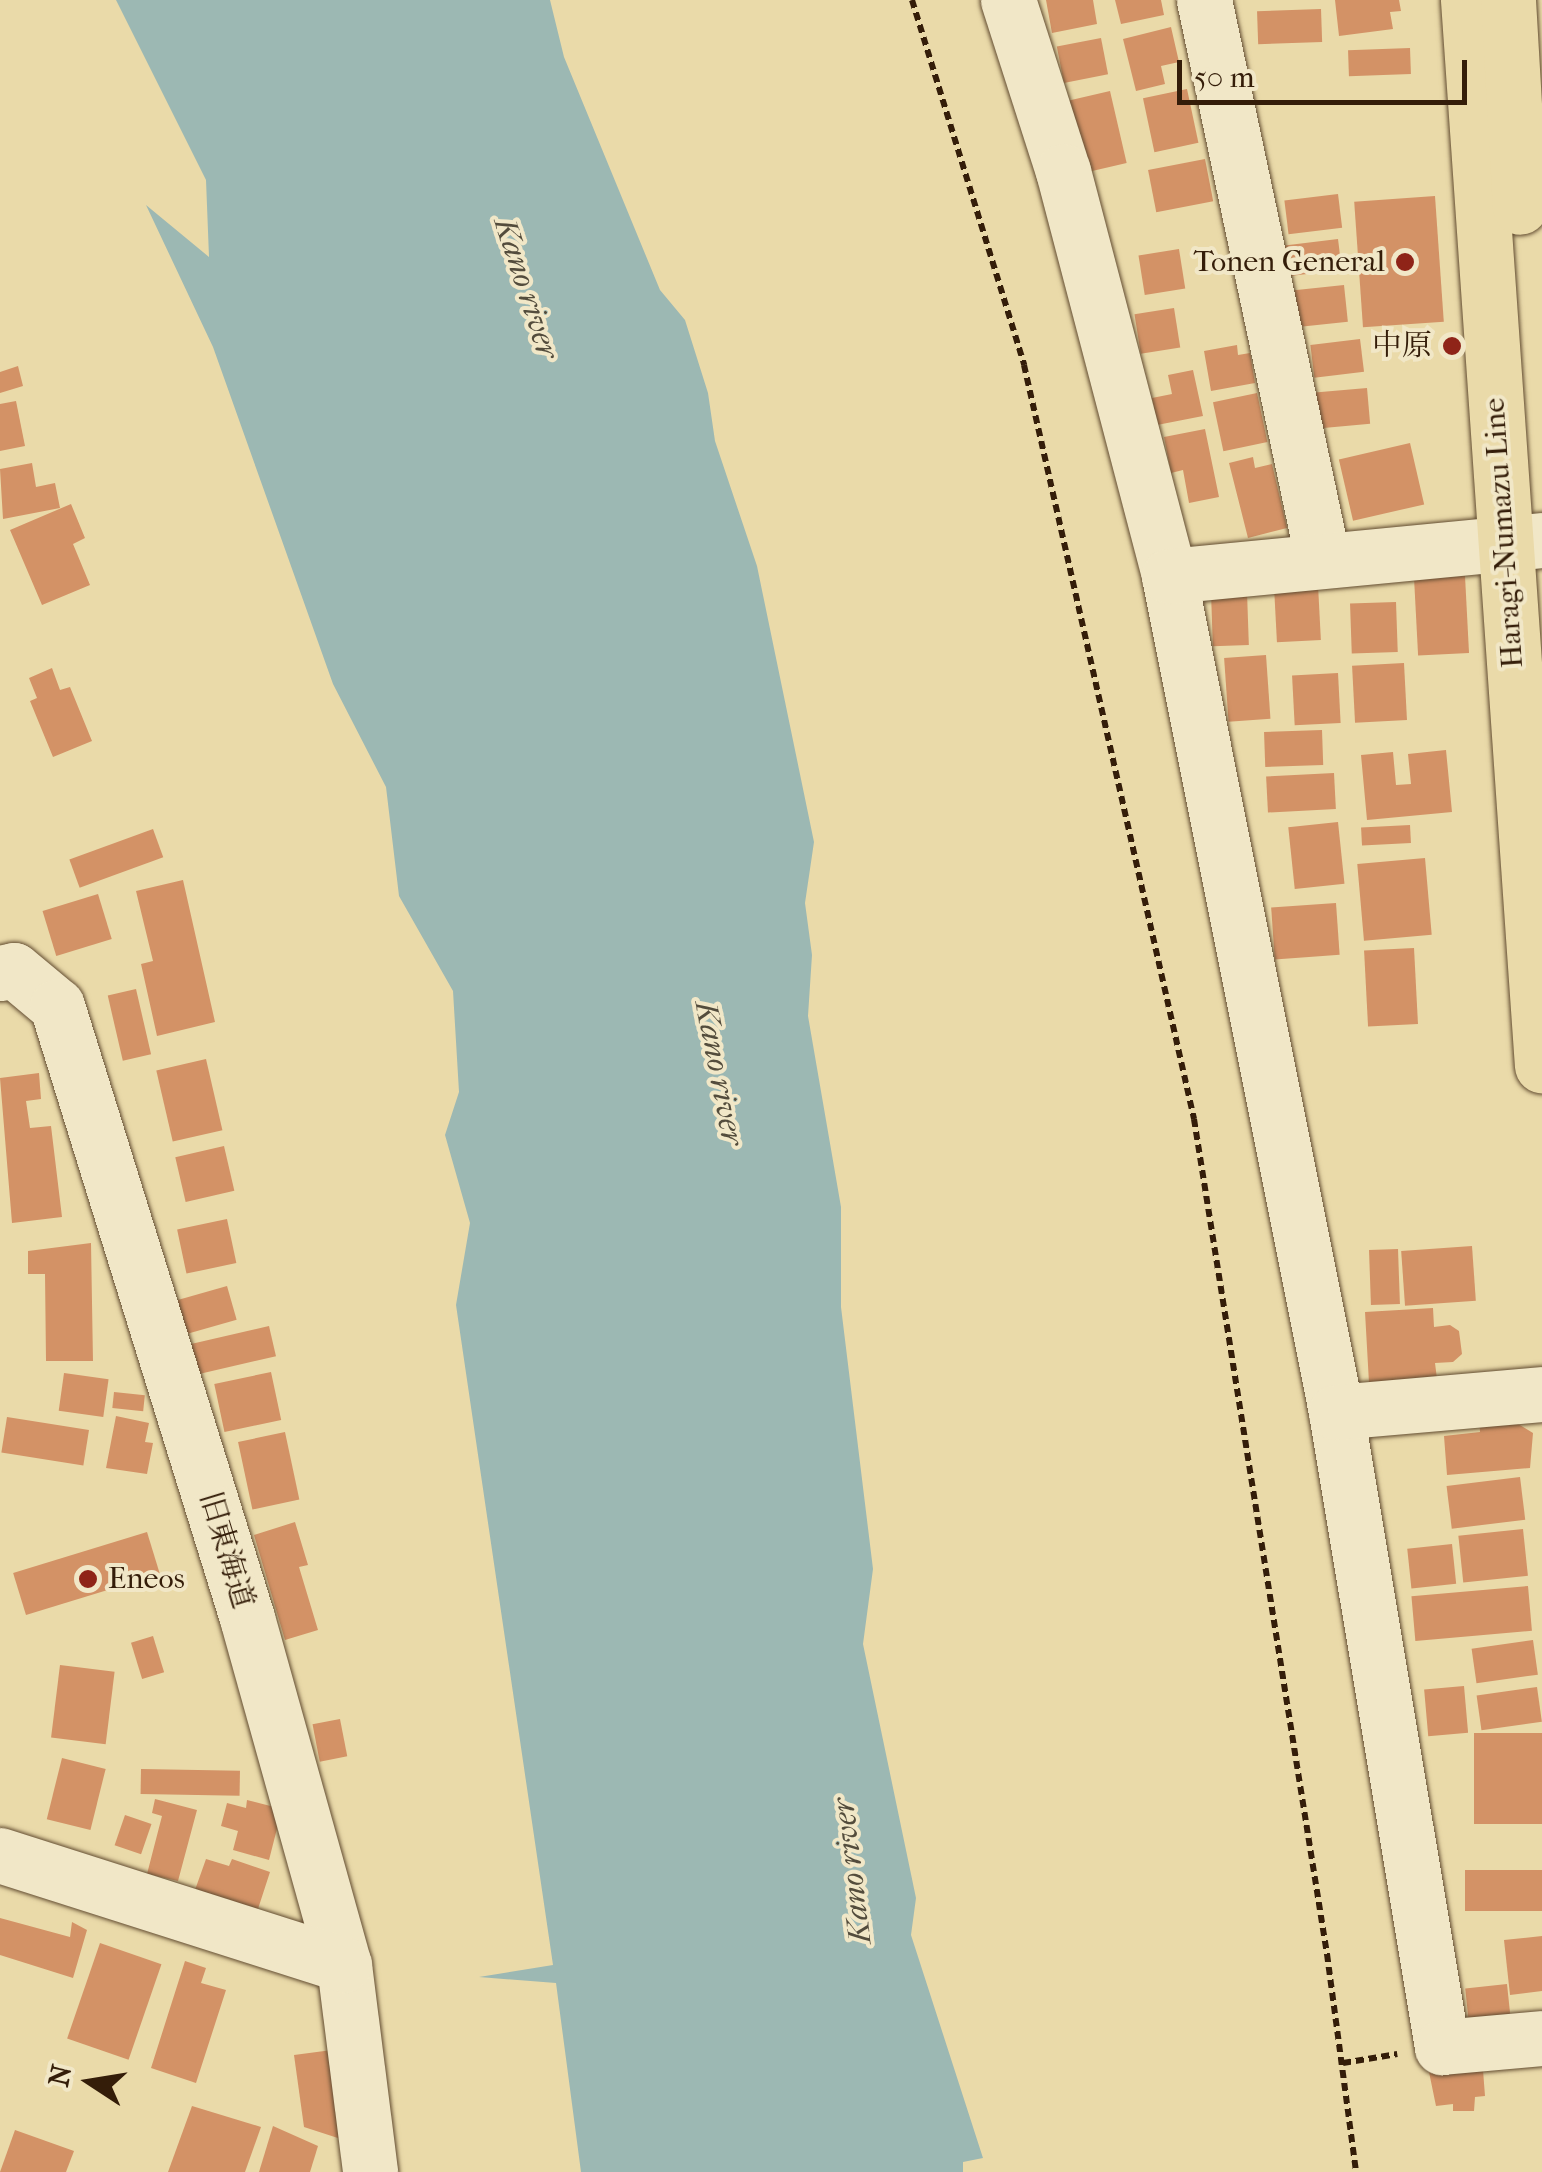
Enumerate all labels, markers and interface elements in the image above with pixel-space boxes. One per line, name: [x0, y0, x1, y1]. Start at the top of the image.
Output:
scale bar: [1182, 40, 1472, 102]
text: 50 m: [1194, 60, 1255, 95]
water label: Kano river: [485, 212, 567, 364]
place label: Tonen General: [1193, 244, 1385, 280]
marker: Tonen General: [1394, 251, 1416, 273]
place label: 中原: [1372, 328, 1432, 364]
marker: 中原: [1441, 335, 1463, 357]
street label: Haragi-Numazu Line: [1477, 397, 1531, 669]
water label: Kano river: [686, 998, 752, 1148]
street label: 旧東海道: [191, 1487, 261, 1613]
place label: Eneos: [108, 1561, 185, 1597]
marker: Eneos: [77, 1568, 99, 1590]
water label: Kano river: [824, 1796, 880, 1946]
north arrow: [40, 2032, 140, 2132]
text: N: [42, 2062, 79, 2089]

